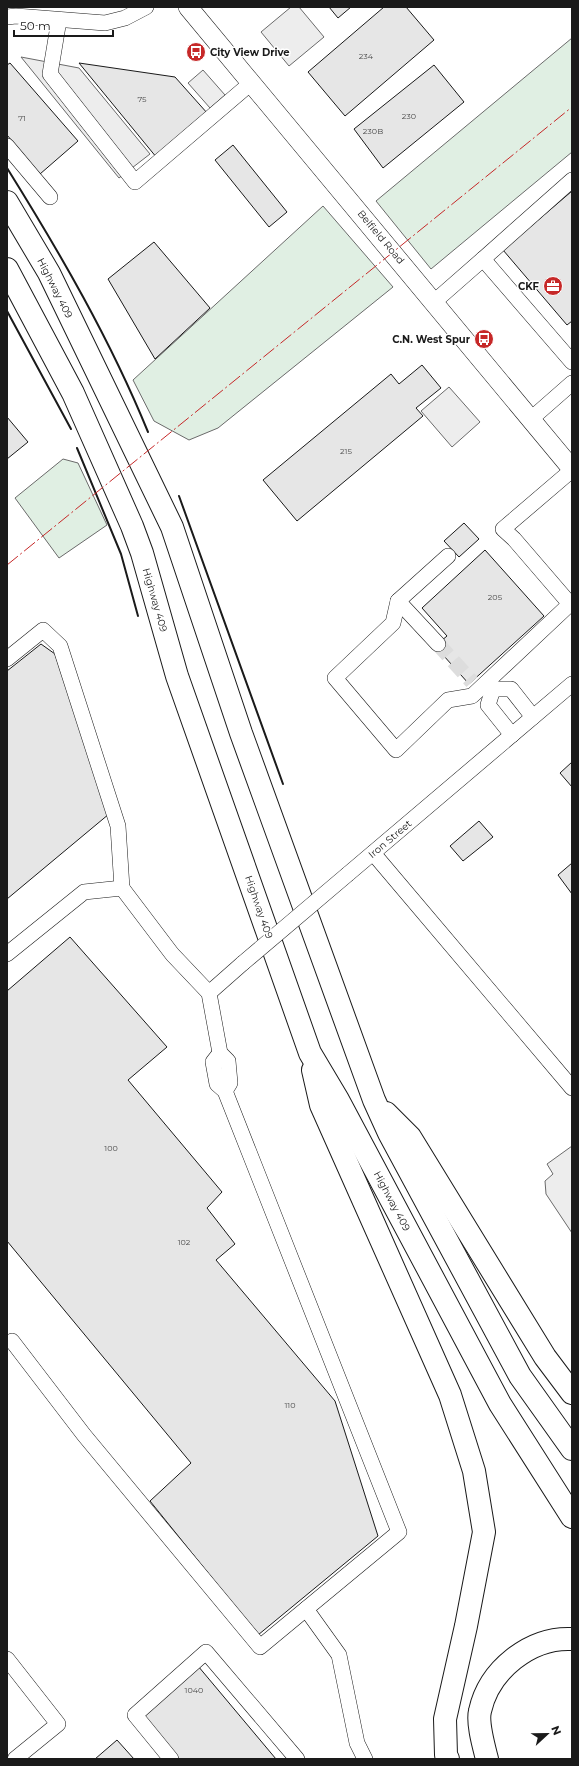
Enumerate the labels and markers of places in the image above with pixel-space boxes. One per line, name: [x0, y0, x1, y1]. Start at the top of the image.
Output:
bus stop icon: City View Drive: [185, 41, 207, 63]
place label: City View Drive: [210, 46, 290, 59]
office icon: CKF: [542, 275, 564, 297]
place label: CKF: [518, 280, 540, 293]
bus stop icon: C.N. West Spur: [473, 328, 495, 350]
place label: C.N. West Spur: [392, 333, 471, 346]

